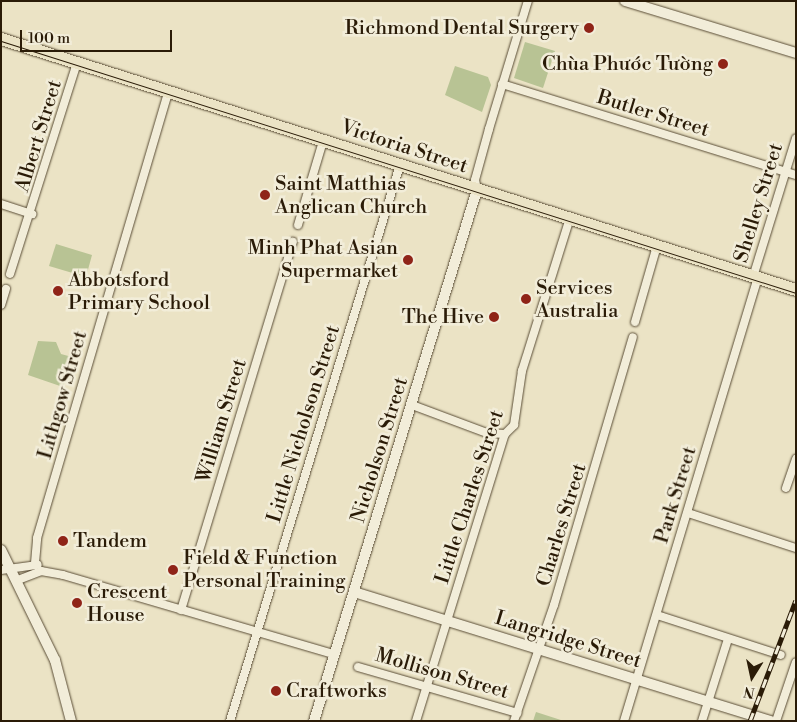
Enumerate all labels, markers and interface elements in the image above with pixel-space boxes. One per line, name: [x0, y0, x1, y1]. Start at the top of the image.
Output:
place label: Richmond Dental Surgery: [345, 16, 579, 40]
scale bar: [22, 20, 175, 52]
marker: Richmond Dental Surgery: [583, 22, 595, 34]
text: 100 m: [28, 29, 70, 48]
place label: Chùa Phước Tường: [542, 52, 713, 76]
marker: Chùa Phước Tường: [717, 58, 729, 70]
street label: Albert Street: [11, 77, 67, 195]
street label: Butler Street: [594, 86, 712, 142]
street label: Victoria Street: [337, 115, 471, 179]
street label: Shelley Street: [729, 140, 789, 266]
place label: Saint Matthias Anglican Church: [275, 172, 427, 219]
marker: Saint Matthias Anglican Church: [259, 189, 271, 201]
place label: Minh Phat Asian Supermarket: [248, 236, 398, 283]
marker: Minh Phat Asian Supermarket: [402, 254, 414, 266]
place label: Abbotsford Primary School: [68, 268, 210, 315]
place label: Services Australia: [536, 276, 618, 323]
marker: Abbotsford Primary School: [52, 285, 64, 297]
marker: Services Australia: [520, 293, 532, 305]
place label: The Hive: [402, 305, 484, 329]
marker: The Hive: [488, 311, 500, 323]
street label: Little Nicholson Street: [263, 322, 345, 526]
street label: Lithgow Street: [33, 328, 93, 462]
street label: William Street: [192, 356, 252, 486]
street label: Nicholson Street: [346, 374, 414, 526]
street label: Little Charles Street: [431, 407, 509, 587]
street label: Park Street: [650, 444, 702, 546]
street label: Charles Street: [532, 461, 592, 589]
place label: Tandem: [73, 529, 147, 553]
marker: Tandem: [57, 535, 69, 547]
place label: Field & Function Personal Training: [183, 546, 346, 593]
marker: Field & Function Personal Training: [167, 564, 179, 576]
place label: Crescent House: [87, 580, 167, 627]
marker: Crescent House: [71, 597, 83, 609]
street label: Langridge Street: [492, 606, 644, 674]
street label: Mollison Street: [372, 643, 512, 705]
north arrow: [727, 652, 777, 702]
place label: Craftworks: [286, 679, 387, 703]
text: N: [742, 682, 756, 702]
marker: Craftworks: [270, 685, 282, 697]

